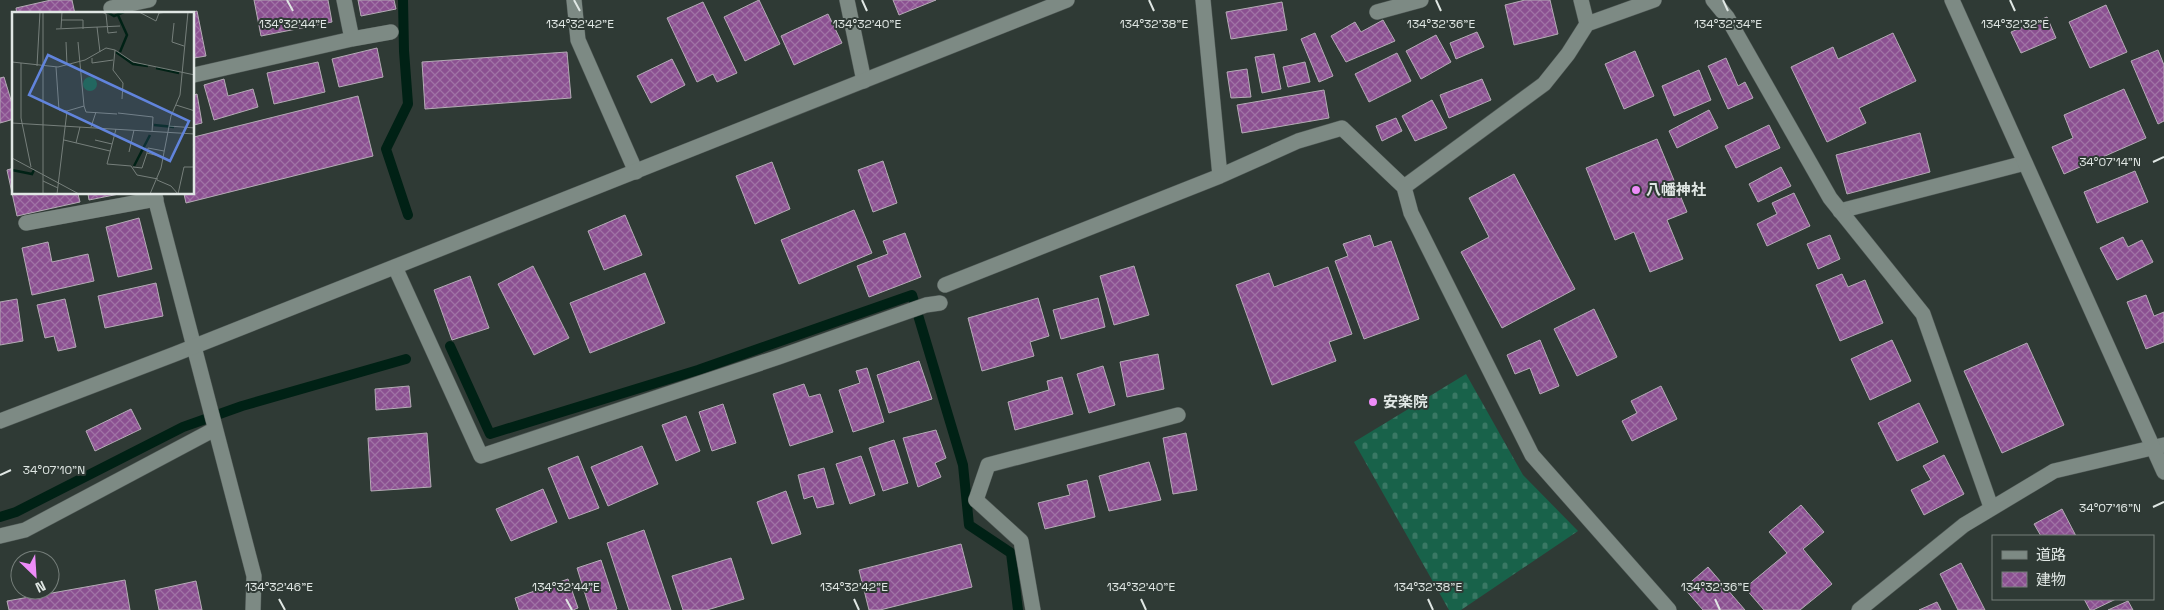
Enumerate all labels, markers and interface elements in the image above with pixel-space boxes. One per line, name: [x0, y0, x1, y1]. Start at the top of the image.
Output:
inset map: [12, 12, 195, 195]
text: 134°32'44"E: [259, 16, 327, 32]
text: 134°32'42"E: [546, 16, 614, 32]
text: 134°32'40"E: [833, 16, 901, 32]
text: 134°32'38"E: [1120, 16, 1188, 32]
text: 134°32'36"E: [1407, 16, 1475, 32]
text: 134°32'34"E: [1694, 16, 1762, 32]
text: 134°32'32"E: [1981, 16, 2049, 32]
text: 34°07'14"N: [2079, 154, 2141, 170]
place label: 八幡神社: [1646, 180, 1706, 199]
marker: 八幡神社: [1630, 184, 1642, 196]
place label: 安楽院: [1383, 392, 1428, 411]
marker: 安楽院: [1367, 396, 1379, 408]
text: 34°07'10"N: [23, 462, 85, 478]
text: 34°07'16"N: [2079, 500, 2141, 516]
legend: [1992, 535, 2154, 600]
text: 道路: [2036, 545, 2066, 564]
north arrow: [10, 550, 60, 600]
text: 建物: [2036, 570, 2066, 589]
text: N: [32, 577, 49, 597]
text: 134°32'46"E: [245, 579, 313, 595]
text: 134°32'44"E: [532, 579, 600, 595]
text: 134°32'42"E: [820, 579, 888, 595]
text: 134°32'40"E: [1107, 579, 1175, 595]
text: 134°32'38"E: [1394, 579, 1462, 595]
text: 134°32'36"E: [1681, 579, 1749, 595]

